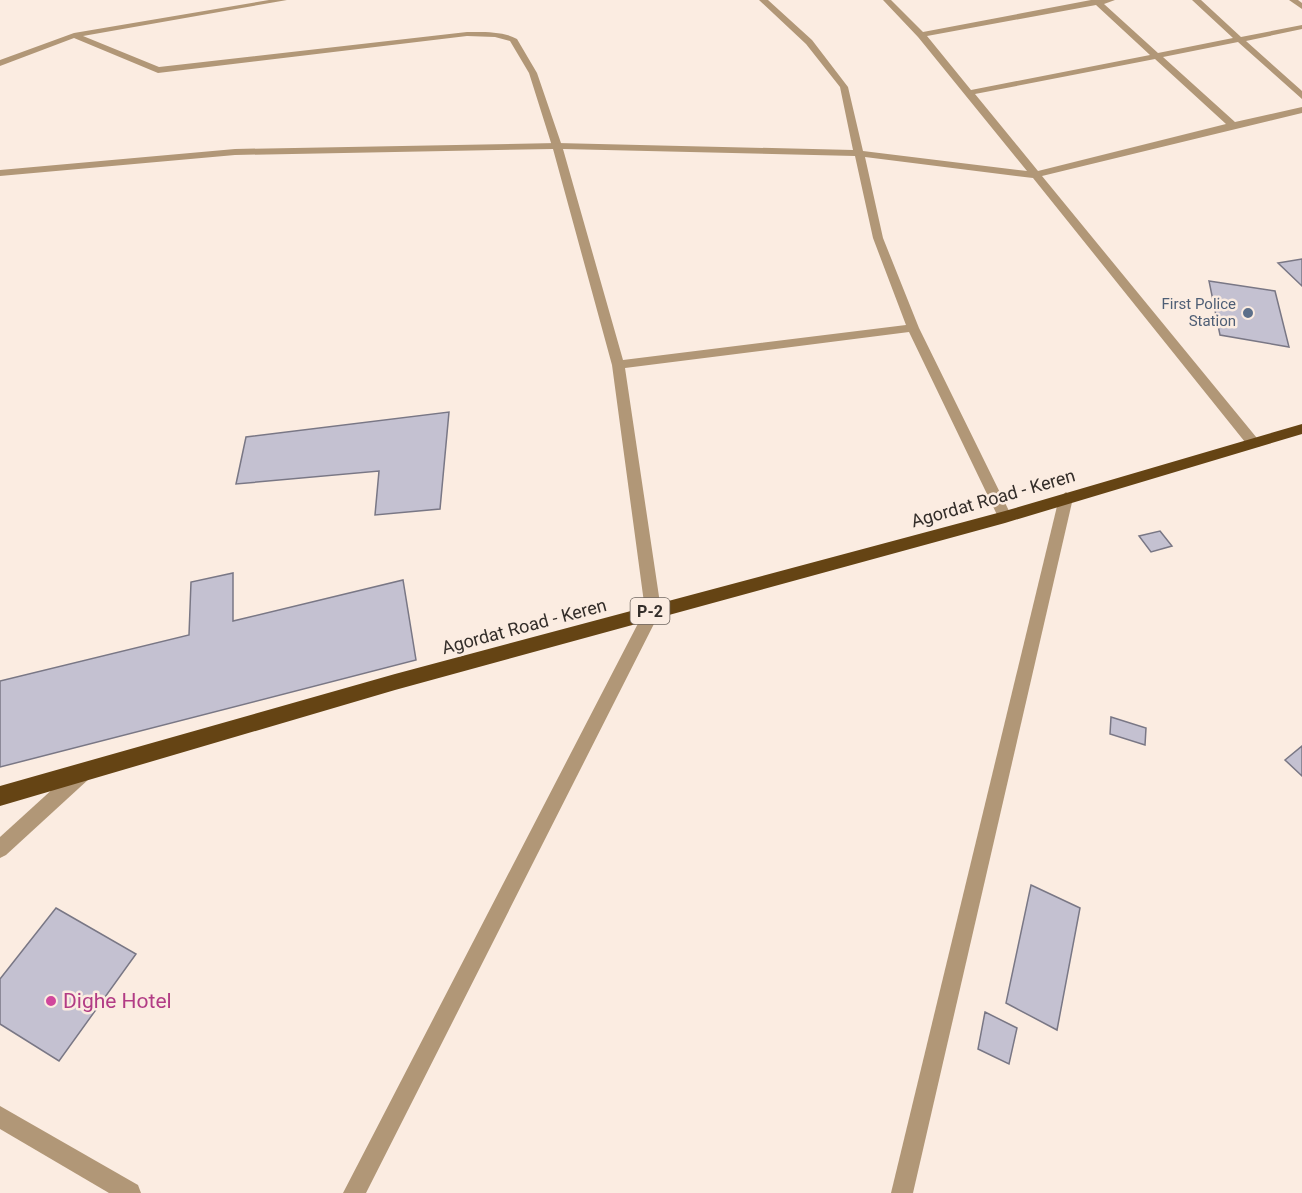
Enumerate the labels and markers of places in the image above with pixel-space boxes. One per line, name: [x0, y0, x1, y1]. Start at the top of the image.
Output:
place label: First Police Station: [1162, 295, 1236, 330]
marker: First Police Station: [1241, 306, 1255, 320]
place label: Dighe Hotel: [63, 989, 172, 1013]
marker: Dighe Hotel: [44, 994, 58, 1008]

